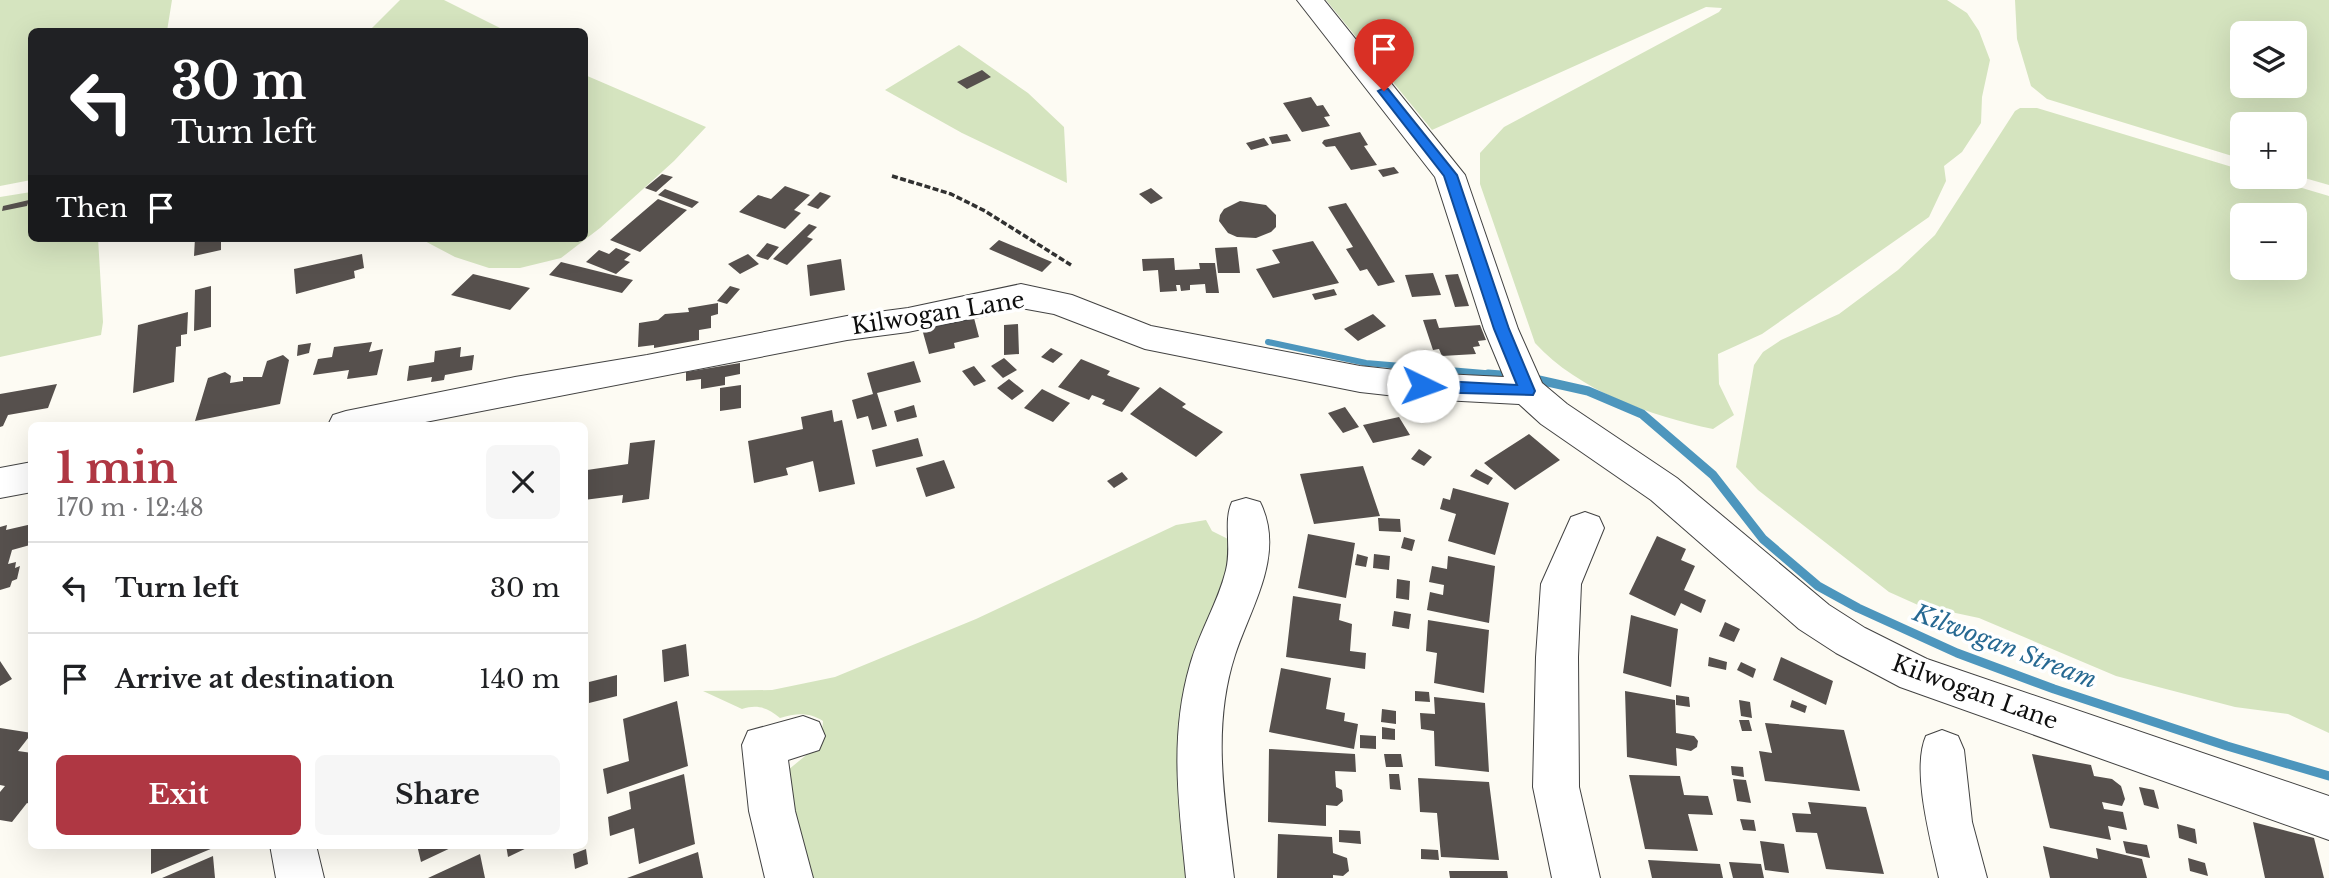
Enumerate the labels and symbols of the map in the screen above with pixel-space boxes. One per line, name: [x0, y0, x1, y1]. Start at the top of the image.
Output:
pin: [1354, 19, 1414, 91]
street label: Kilwogan Lane: [849, 285, 1027, 341]
position arrow: [1386, 349, 1460, 423]
water label: Kilwogan Stream: [1908, 597, 2101, 694]
street label: Kilwogan Lane: [1888, 649, 2062, 735]

